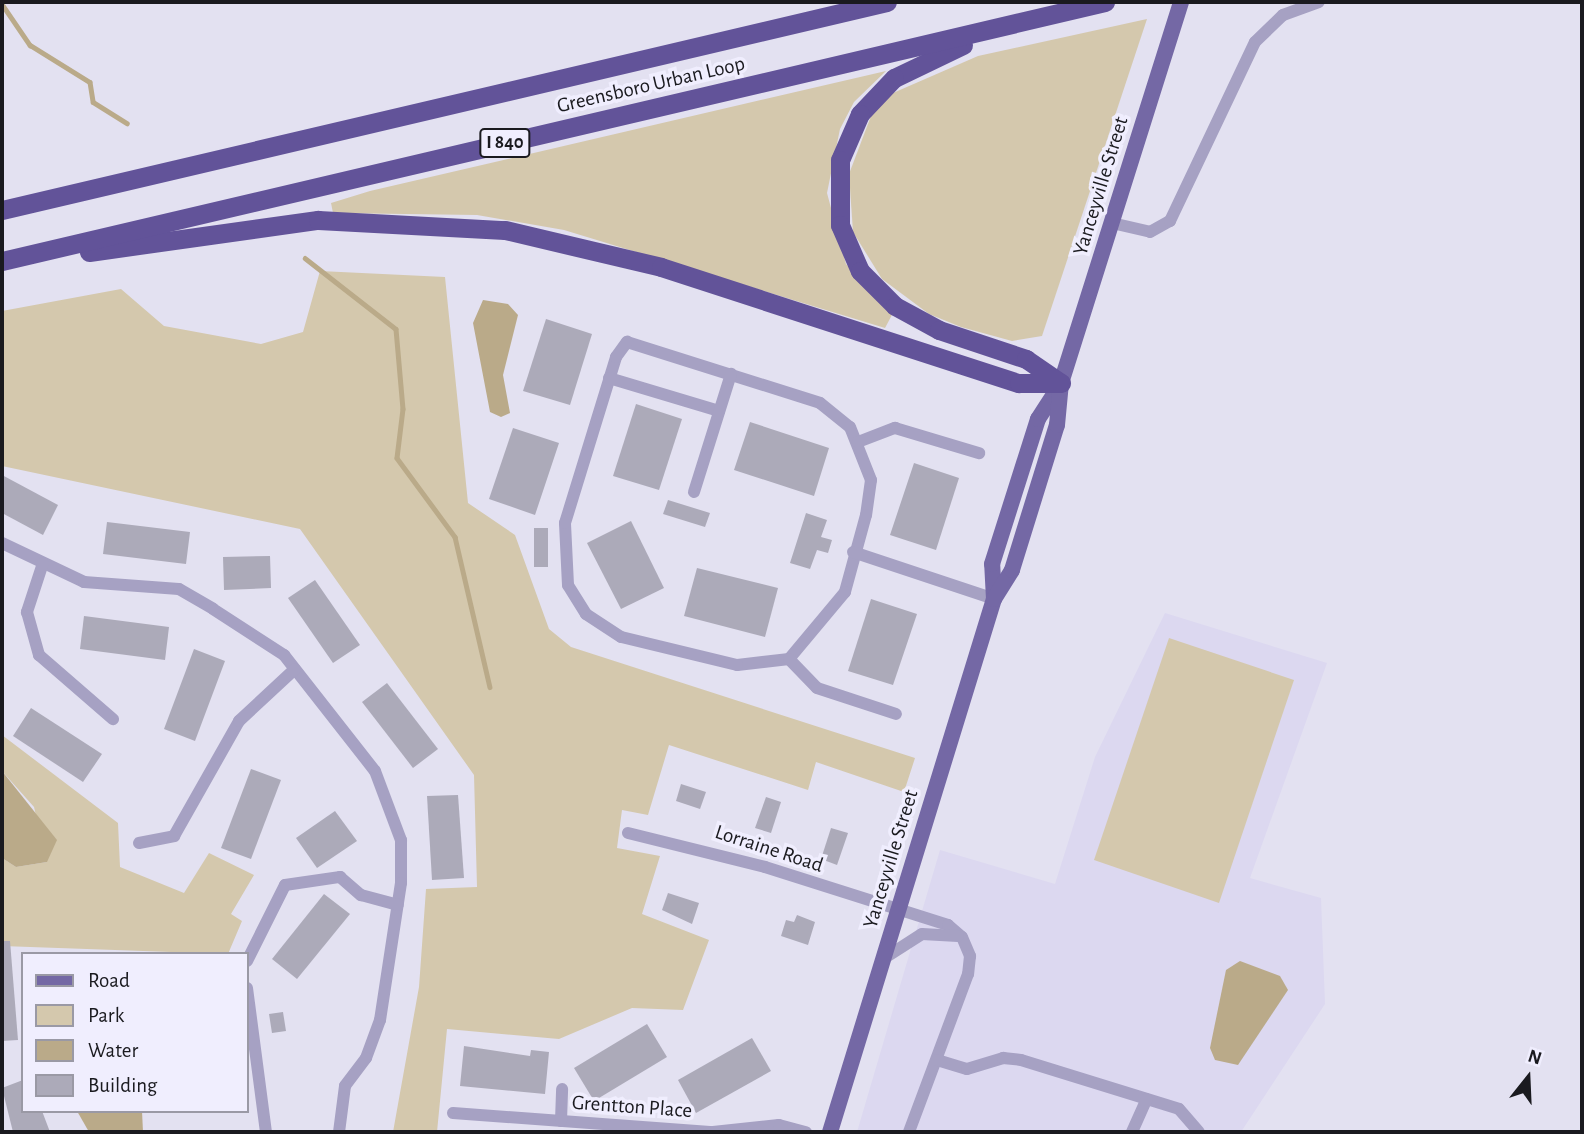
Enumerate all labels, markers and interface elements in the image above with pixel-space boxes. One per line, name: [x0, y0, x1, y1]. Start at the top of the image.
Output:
street label: Greensboro Urban Loop: [555, 51, 747, 119]
street label: Yanceyville Street: [1068, 114, 1134, 258]
road number: I 840: [479, 127, 531, 158]
street label: Yanceyville Street: [858, 787, 924, 931]
street label: Lorraine Road: [712, 820, 826, 878]
legend: [21, 952, 248, 1113]
text: Road: [88, 970, 130, 991]
text: Park: [88, 1005, 124, 1026]
text: Water: [88, 1040, 138, 1061]
north arrow: [1493, 1043, 1563, 1113]
text: N: [1525, 1046, 1544, 1069]
text: Building: [88, 1075, 157, 1096]
street label: Grentton Place: [571, 1090, 693, 1124]

